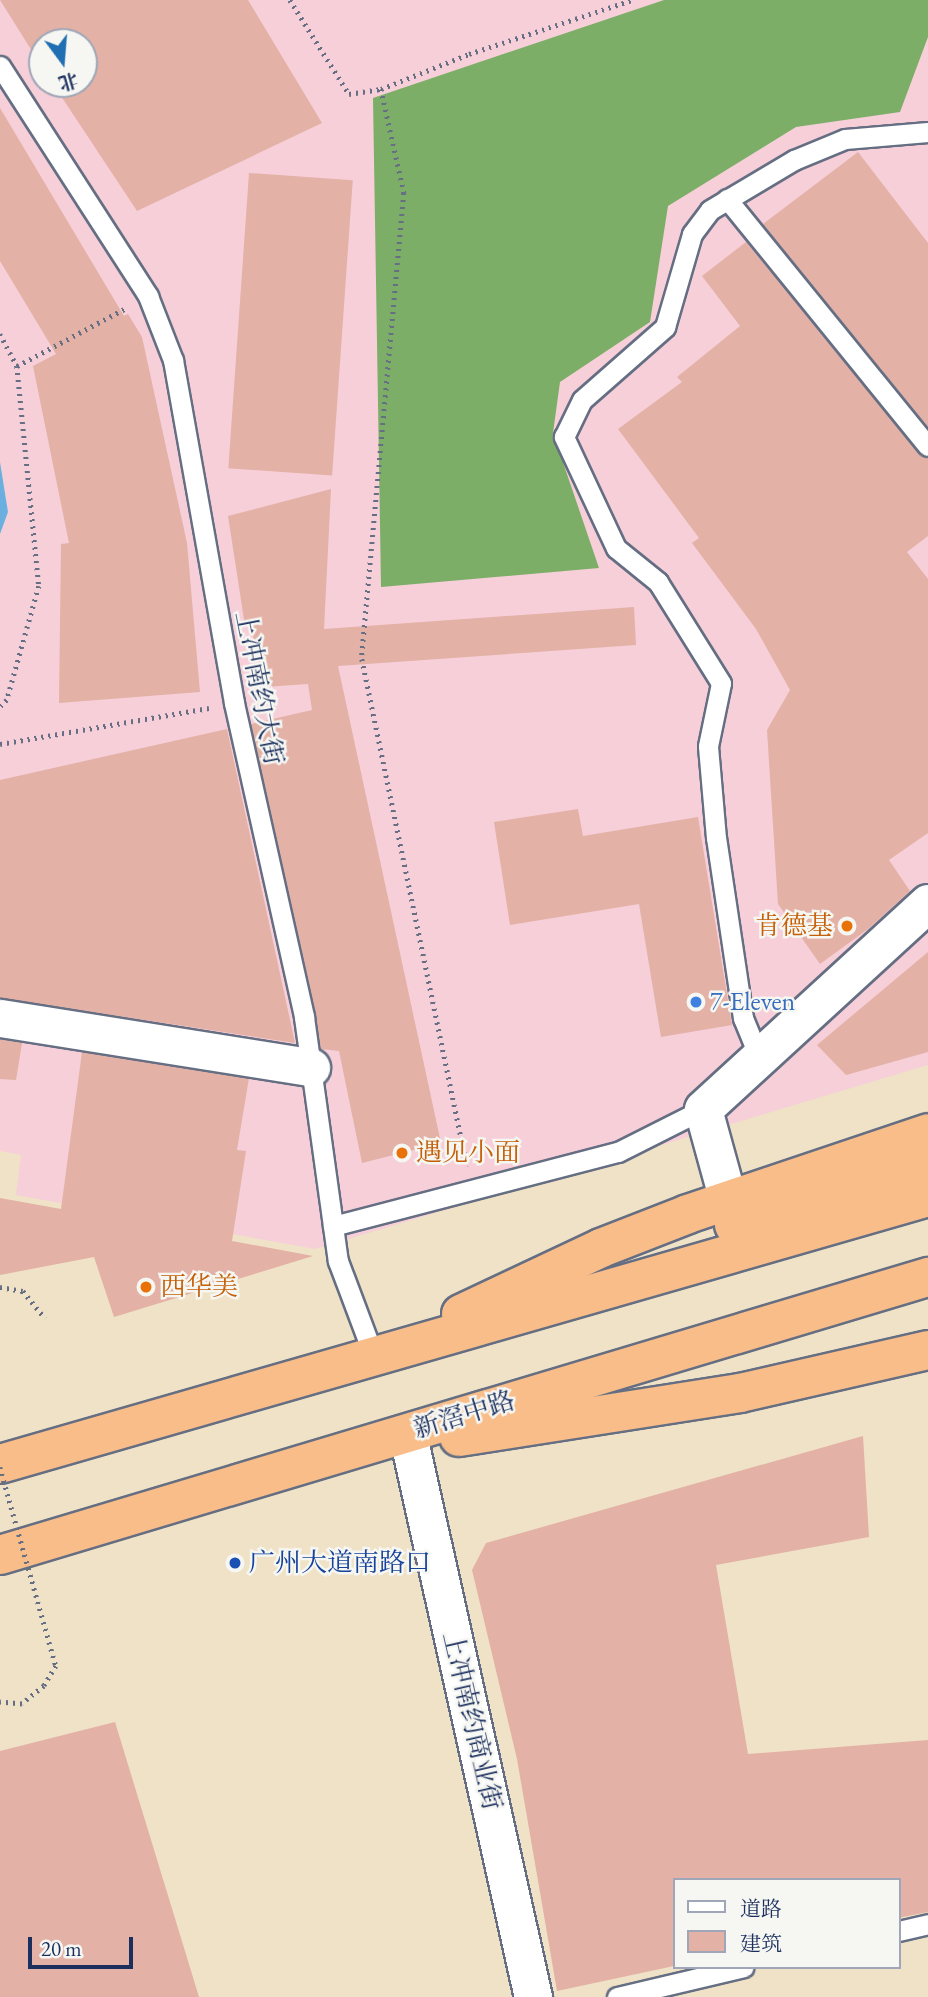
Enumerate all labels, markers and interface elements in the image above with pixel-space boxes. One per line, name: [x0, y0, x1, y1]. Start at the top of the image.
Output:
north arrow: [28, 28, 98, 98]
text: 北: [56, 67, 81, 96]
street label: 上冲南约大街: [229, 608, 289, 768]
place label: 肯德基: [755, 910, 833, 942]
marker: 肯德基: [839, 918, 855, 934]
place label: 7-Eleven: [710, 986, 795, 1018]
marker: 7-Eleven: [688, 994, 704, 1010]
place label: 遇见小面: [416, 1137, 520, 1169]
marker: 遇见小面: [394, 1145, 410, 1161]
place label: 西华美: [160, 1271, 238, 1303]
marker: 西华美: [138, 1279, 154, 1295]
street label: 新滘中路: [410, 1385, 518, 1445]
place label: 广州大道南路口: [249, 1547, 431, 1579]
marker: 广州大道南路口: [227, 1555, 243, 1571]
street label: 上冲南约商业街: [436, 1629, 508, 1813]
legend: [673, 1878, 900, 1969]
text: 道路: [740, 1895, 782, 1922]
scale bar: [32, 1924, 136, 1968]
text: 建筑: [740, 1930, 782, 1957]
text: 20 m: [41, 1935, 82, 1962]

